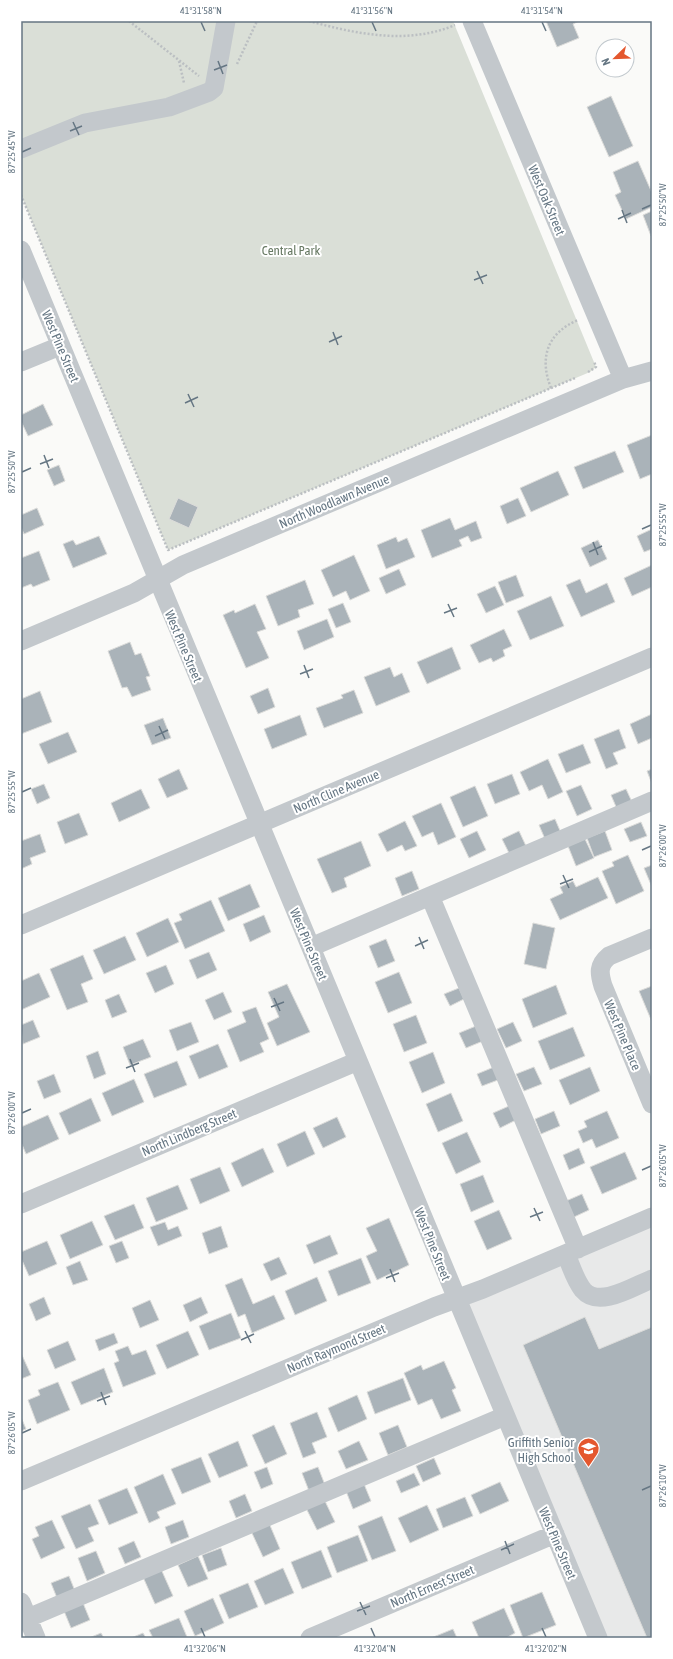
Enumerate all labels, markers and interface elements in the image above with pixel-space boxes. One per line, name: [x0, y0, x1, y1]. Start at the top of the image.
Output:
text: 41°31'58"N: [180, 5, 222, 16]
text: 41°31'56"N: [351, 5, 393, 16]
text: 41°31'54"N: [521, 5, 563, 16]
north arrow: [595, 38, 635, 78]
text: N: [599, 57, 613, 67]
text: 87°25'45"W: [6, 130, 17, 174]
street label: West Oak Street: [525, 163, 568, 238]
text: 87°25'50"W: [657, 183, 668, 227]
park label: Central Park: [262, 243, 320, 258]
street label: West Pine Street: [39, 308, 83, 385]
text: 87°25'50"W: [6, 450, 17, 494]
street label: North Woodlawn Avenue: [277, 471, 392, 531]
text: 87°25'55"W: [657, 503, 668, 547]
street label: West Pine Street: [162, 608, 206, 685]
street label: North Cline Avenue: [291, 767, 381, 816]
text: 87°25'55"W: [6, 770, 17, 814]
text: 87°26'00"W: [657, 824, 668, 868]
street label: West Pine Street: [287, 906, 331, 983]
street label: West Pine Place: [601, 998, 644, 1073]
text: 87°26'00"W: [6, 1091, 17, 1135]
street label: North Lindberg Street: [140, 1106, 239, 1159]
text: 87°26'05"W: [657, 1144, 668, 1188]
street label: West Pine Street: [411, 1206, 454, 1283]
street label: North Raymond Street: [285, 1321, 388, 1376]
text: 87°26'05"W: [6, 1411, 17, 1455]
place label: Griffith Senior High School: [508, 1435, 575, 1465]
school or university icon: Griffith Senior High School: [576, 1436, 602, 1469]
text: 87°26'10"W: [657, 1464, 668, 1508]
street label: West Pine Street: [536, 1505, 580, 1582]
street label: North Ernest Street: [388, 1562, 477, 1611]
text: 41°32'06"N: [184, 1643, 226, 1654]
text: 41°32'04"N: [354, 1643, 396, 1654]
text: 41°32'02"N: [525, 1643, 567, 1654]

